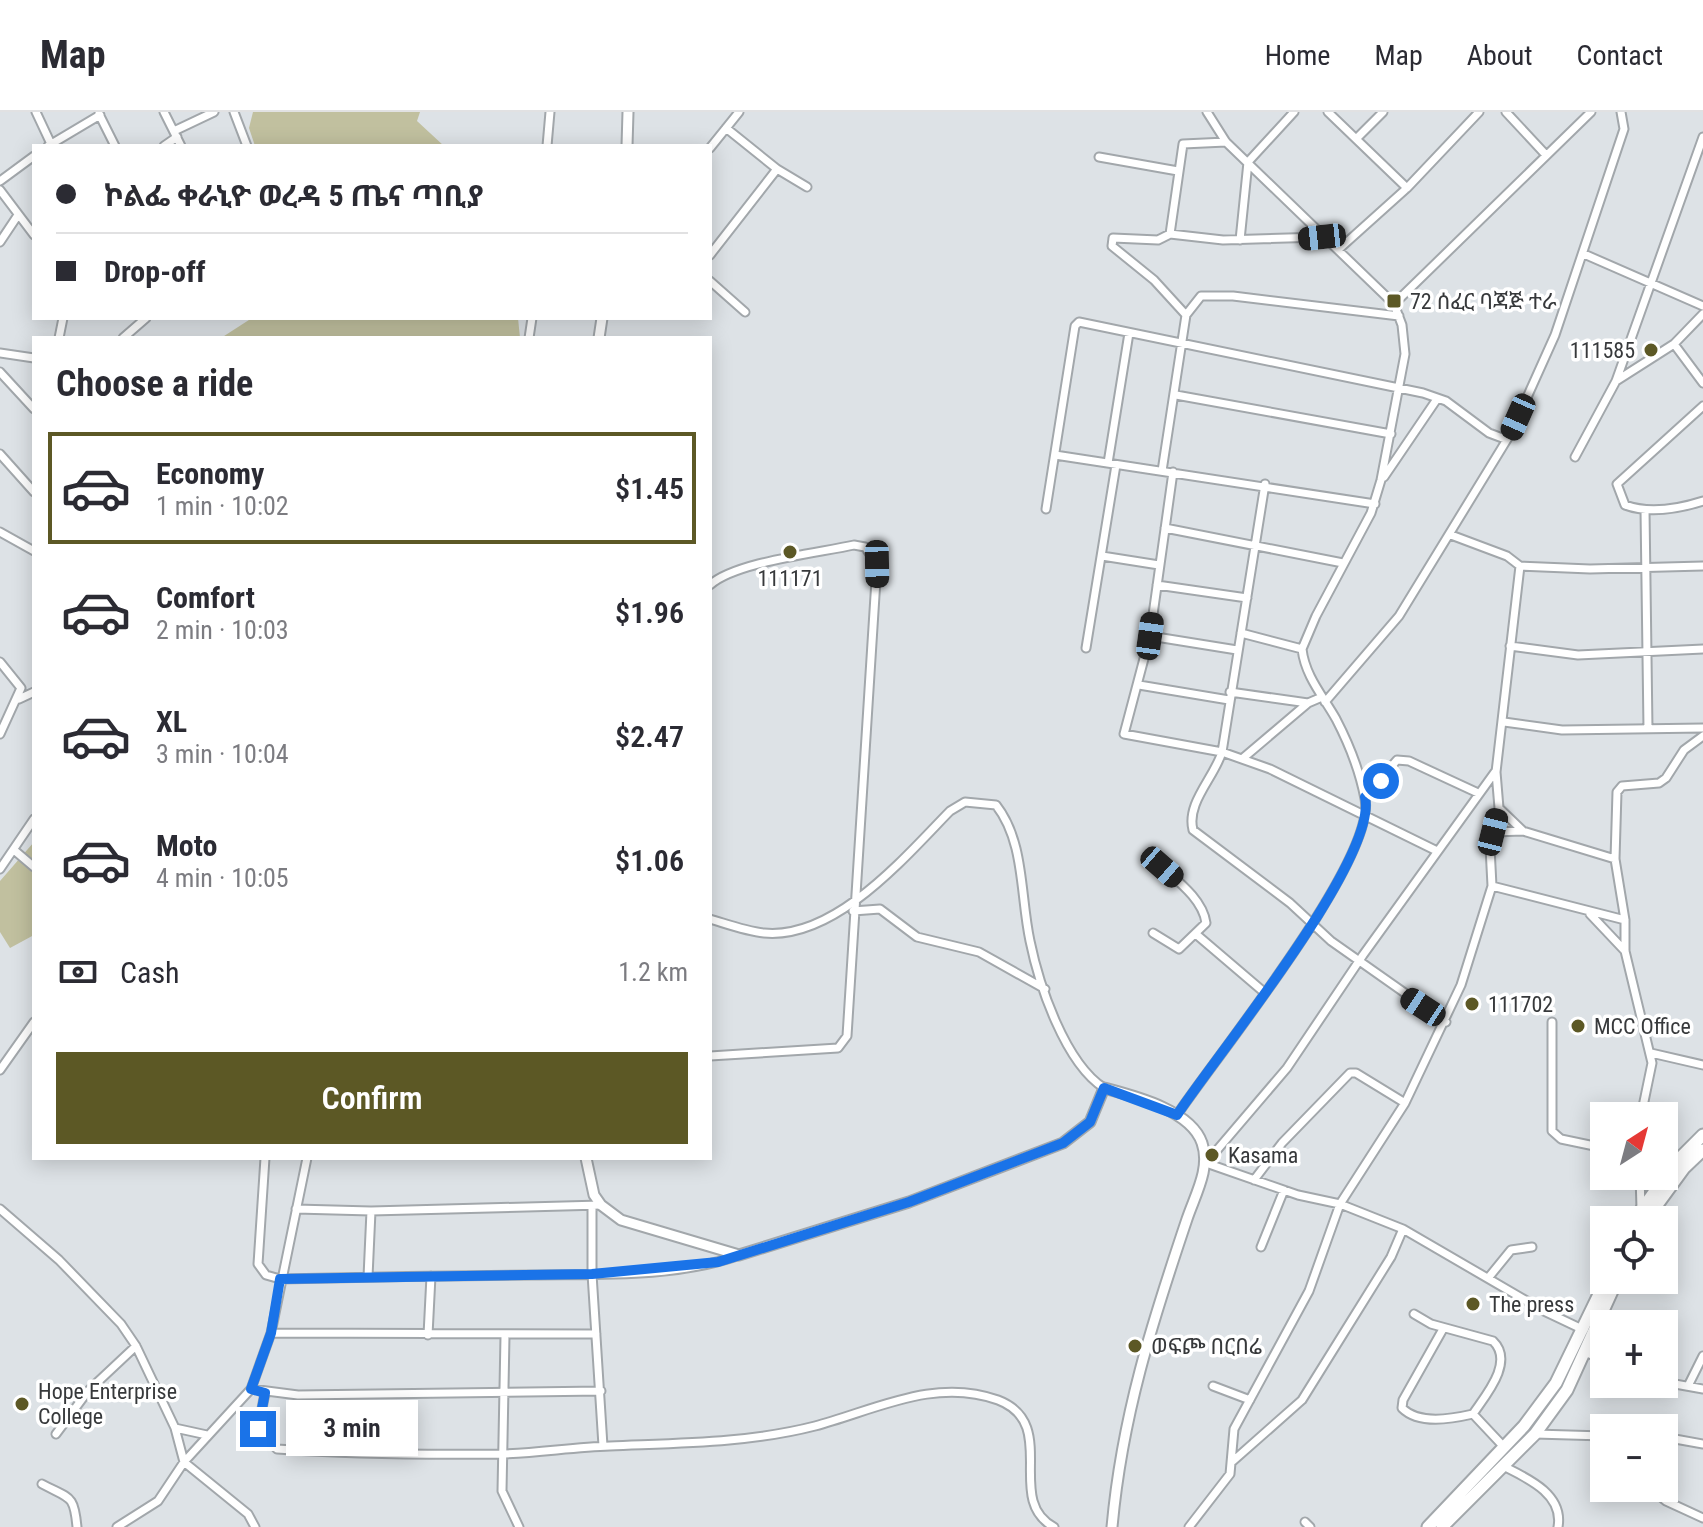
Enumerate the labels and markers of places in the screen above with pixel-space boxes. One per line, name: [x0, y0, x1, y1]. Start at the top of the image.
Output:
place label: 72 ሰፈር ባጃጅ ተራ: [1410, 289, 1557, 314]
marker: 72 ሰፈር ባጃጅ ተራ: [1385, 292, 1403, 310]
place label: 111585: [1570, 338, 1635, 363]
marker: 111585: [1642, 341, 1660, 359]
marker: 111171: [781, 543, 799, 561]
place label: 111171: [757, 566, 823, 591]
place label: 111702: [1488, 992, 1553, 1017]
marker: 111702: [1463, 995, 1481, 1013]
place label: MCC Office: [1594, 1014, 1691, 1039]
marker: MCC Office: [1569, 1017, 1587, 1035]
place label: Kasama: [1228, 1143, 1298, 1168]
marker: Kasama: [1203, 1146, 1221, 1164]
place label: The press: [1489, 1292, 1574, 1317]
marker: The press: [1464, 1295, 1482, 1313]
place label: ወፍጮ በርበሬ: [1151, 1334, 1262, 1359]
marker: ወፍጮ በርበሬ: [1126, 1337, 1144, 1355]
place label: Hope Enterprise College: [38, 1379, 177, 1429]
marker: Hope Enterprise College: [13, 1395, 31, 1413]

